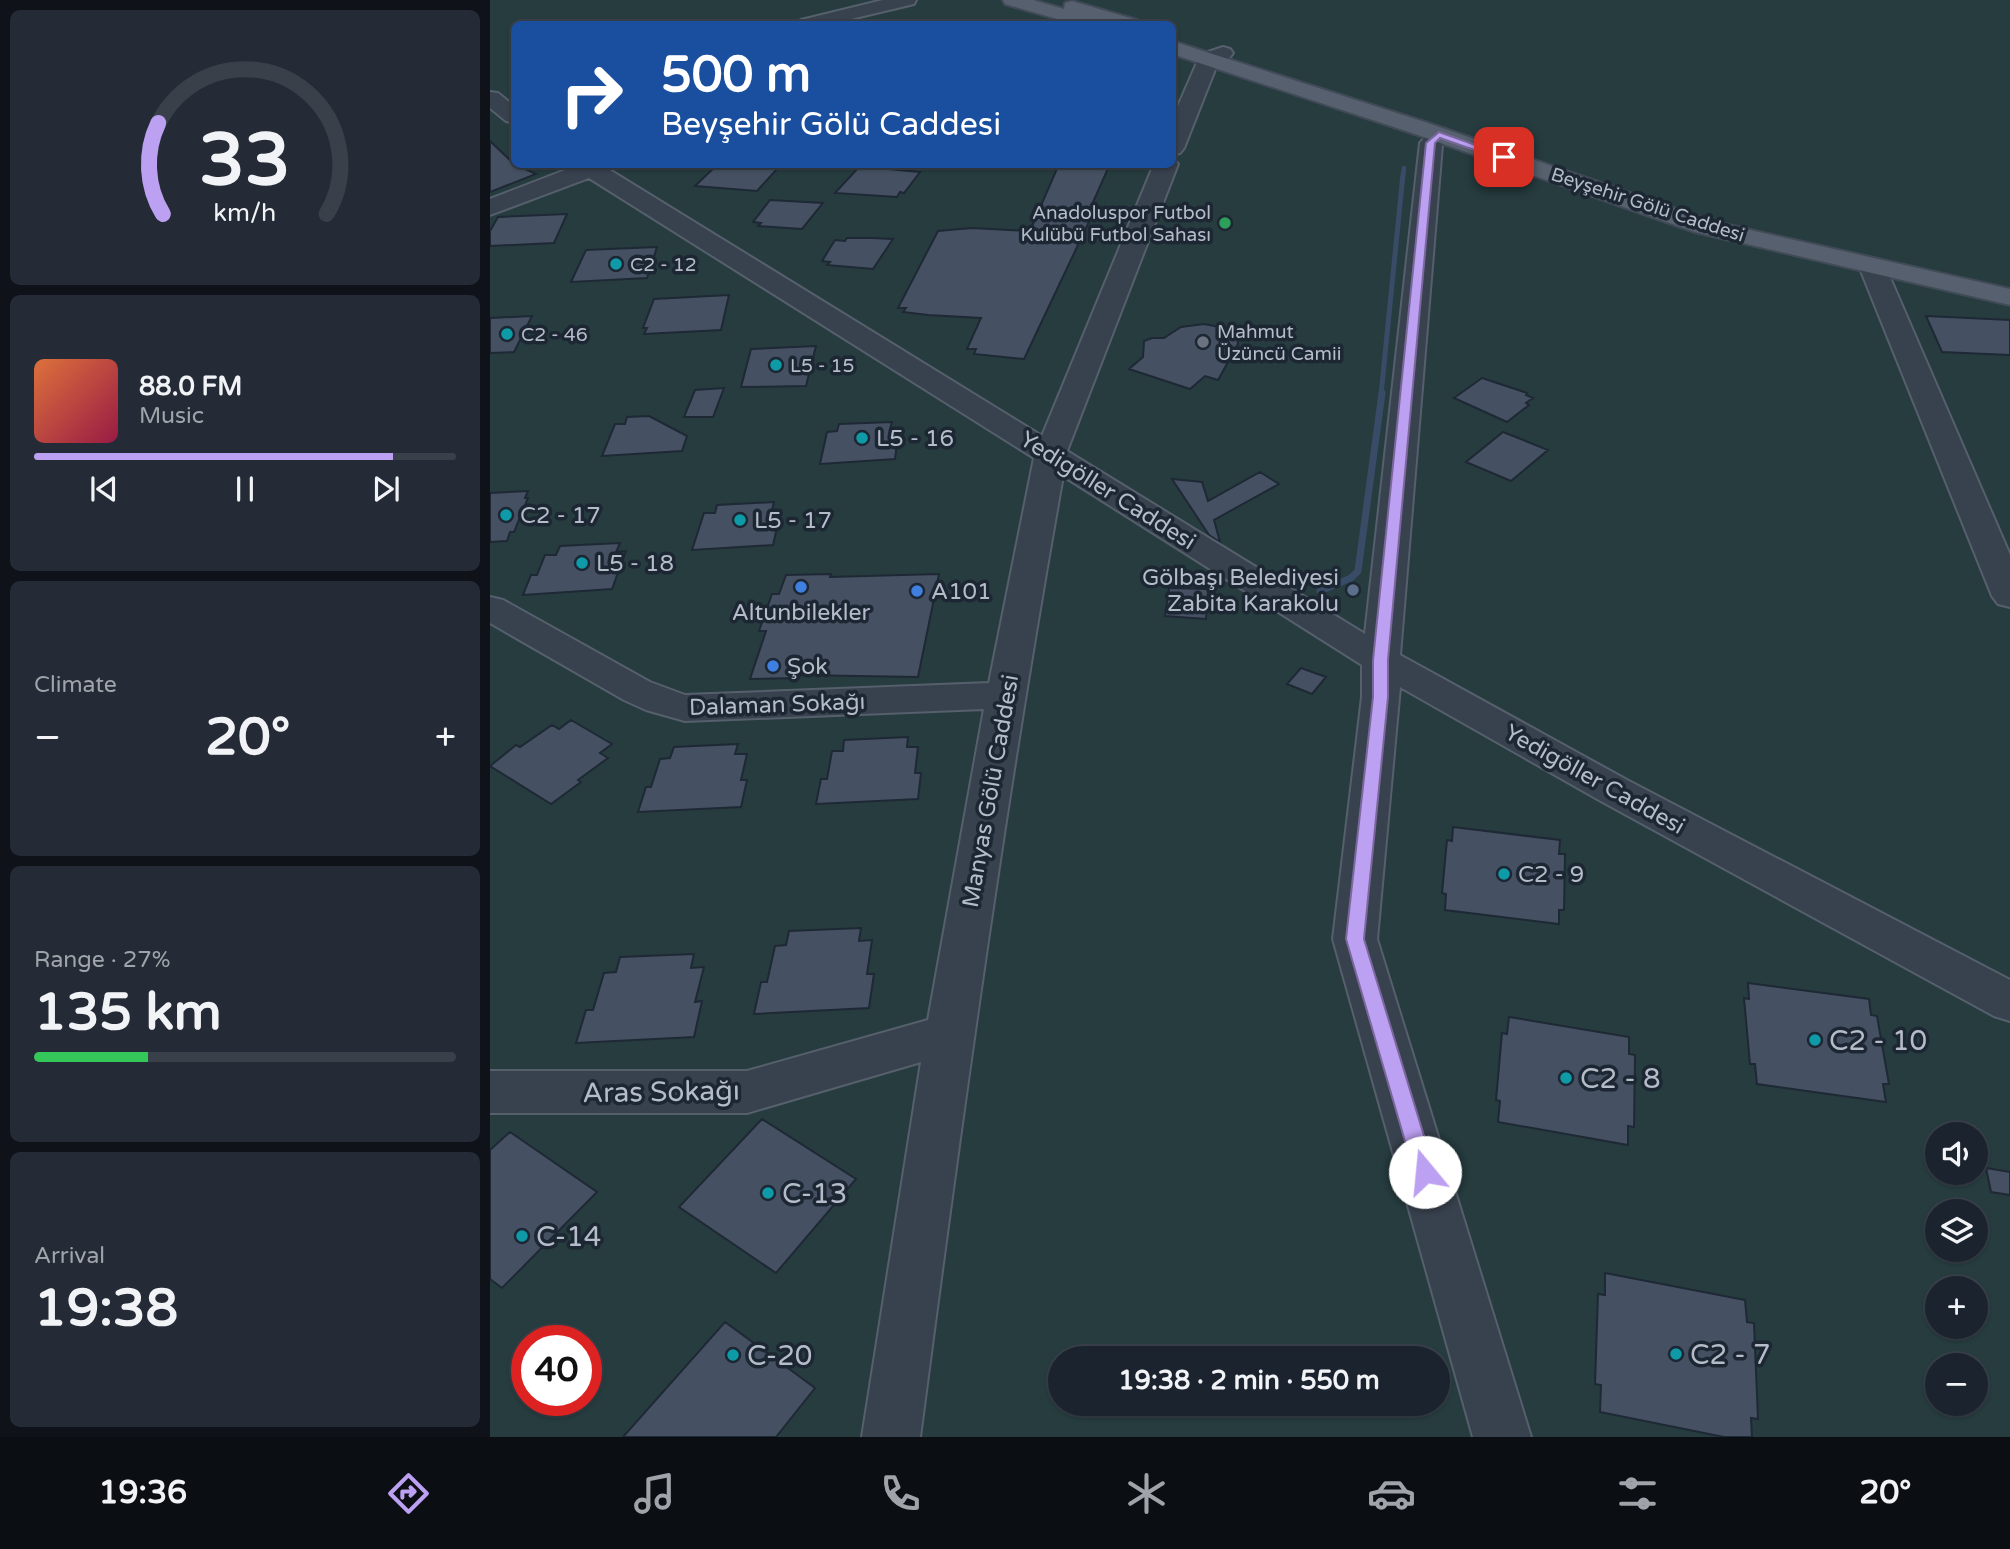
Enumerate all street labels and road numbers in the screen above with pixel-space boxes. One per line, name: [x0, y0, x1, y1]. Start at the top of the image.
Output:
street label: Beyşehir Gölü Caddesi: [1548, 163, 1747, 247]
street label: Yedigöller Caddesi: [1015, 426, 1200, 556]
street label: Manyas Gölü Caddesi: [957, 673, 1025, 910]
street label: Dalaman Sokağı: [688, 688, 866, 722]
street label: Yedigöller Caddesi: [1500, 719, 1690, 841]
street label: Aras Sokağı: [582, 1074, 740, 1110]

